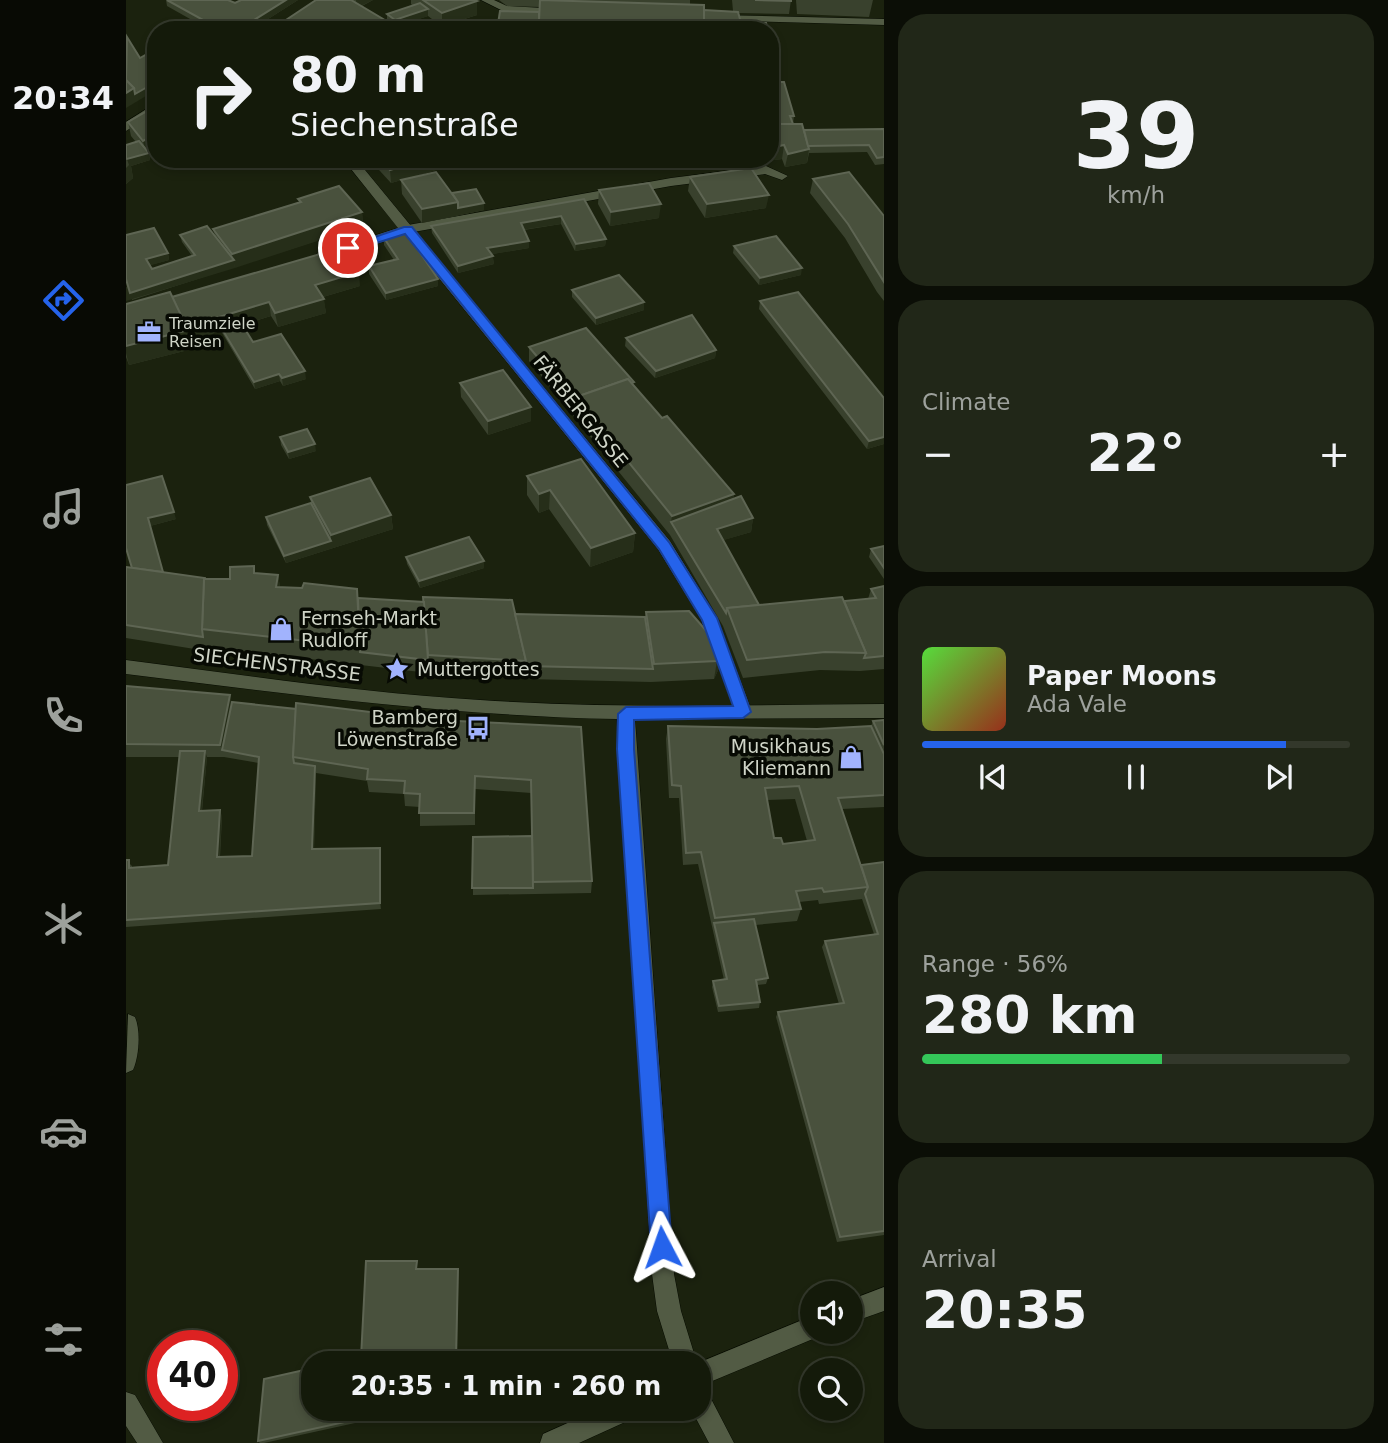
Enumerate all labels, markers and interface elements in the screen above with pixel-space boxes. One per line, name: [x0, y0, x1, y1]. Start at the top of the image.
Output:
text: 80 m: [290, 47, 426, 104]
icon: right: [175, 49, 266, 140]
text: 20:34: [12, 79, 114, 117]
text: 39: [1073, 84, 1199, 189]
text: Siechenstraße: [290, 106, 519, 144]
text: km/h: [1107, 182, 1165, 208]
pin: [318, 218, 378, 278]
icon: arrive: [329, 229, 367, 267]
icon: directions: [39, 276, 88, 325]
place label: Traumziele Reisen: [168, 314, 256, 351]
office icon: Traumziele Reisen: [135, 318, 163, 346]
street label: FÄRBERGASSE: [529, 351, 633, 471]
text: Climate: [922, 389, 1011, 415]
text: 22°: [1087, 423, 1185, 483]
text: −: [922, 432, 954, 476]
text: +: [1318, 432, 1350, 476]
icon: music: [39, 484, 88, 533]
place label: Fernseh-Markt Rudloff: [301, 607, 437, 651]
shop icon: Fernseh-Markt Rudloff: [267, 615, 295, 643]
street label: SIECHENSTRASSE: [192, 643, 362, 685]
place icon: Muttergottes: [383, 655, 411, 683]
place label: Muttergottes: [417, 658, 540, 680]
text: Paper Moons: [1027, 661, 1217, 691]
icon: phone: [39, 691, 88, 740]
text: Ada Vale: [1027, 691, 1127, 717]
place label: Bamberg Löwenstraße: [336, 706, 458, 750]
bus stop icon: Bamberg Löwenstraße: [464, 714, 492, 742]
place label: Musikhaus Kliemann: [731, 735, 831, 779]
shop icon: Musikhaus Kliemann: [837, 743, 865, 771]
icon: previous: [974, 758, 1012, 796]
icon: pause: [1117, 758, 1155, 796]
icon: next: [1260, 758, 1298, 796]
icon: climate: [39, 899, 88, 948]
text: Range · 56%: [922, 951, 1068, 977]
text: 280 km: [922, 985, 1137, 1045]
icon: car: [39, 1107, 88, 1156]
position arrow: [625, 1210, 699, 1284]
text: Arrival: [922, 1246, 997, 1272]
text: 20:35: [922, 1280, 1088, 1340]
map controls: [800, 1281, 863, 1421]
button: sound: [800, 1281, 863, 1344]
icon: filters: [39, 1315, 88, 1364]
speed limit sign: 40: [147, 1330, 238, 1421]
button: search: [800, 1358, 863, 1421]
text: 20:35 · 1 min · 260 m: [351, 1371, 661, 1401]

